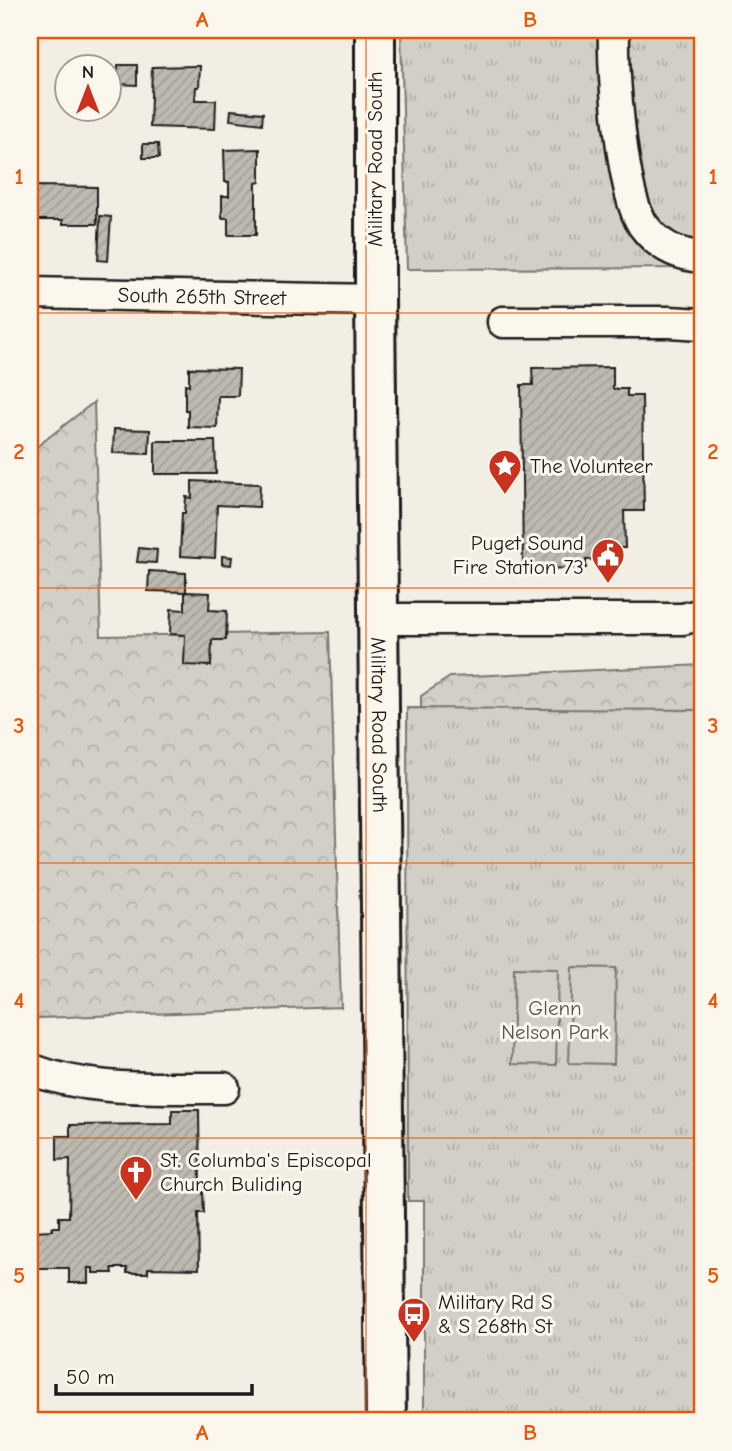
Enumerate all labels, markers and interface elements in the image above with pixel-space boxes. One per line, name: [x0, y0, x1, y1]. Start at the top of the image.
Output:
text: A: [196, 6, 209, 33]
text: B: [523, 6, 537, 33]
north arrow: [52, 52, 122, 122]
text: N: [82, 61, 94, 83]
street label: Military Road South: [363, 71, 387, 247]
text: 1: [14, 163, 24, 190]
text: 1: [708, 163, 718, 190]
street label: South 265th Street: [118, 283, 287, 310]
text: 2: [13, 438, 25, 465]
text: 2: [707, 438, 719, 465]
place icon: The Volunteer: [486, 447, 524, 496]
place label: The Volunteer: [530, 454, 653, 478]
place label: Puget Sound Fire Station 73: [453, 531, 584, 579]
public building icon: Puget Sound Fire Station 73: [589, 536, 627, 585]
street label: Military Road South: [366, 637, 392, 813]
text: 3: [13, 712, 25, 739]
text: 3: [707, 712, 719, 739]
text: 4: [14, 987, 25, 1014]
text: 4: [708, 987, 719, 1014]
park label: Glenn Nelson Park: [501, 996, 609, 1044]
place label: St. Columba's Episcopal Church Buliding: [160, 1148, 372, 1196]
church icon: St. Columba's Episcopal Church Buliding: [117, 1153, 155, 1202]
text: 5: [13, 1262, 25, 1289]
text: 5: [707, 1262, 719, 1289]
place label: Military Rd S & S 268th St: [438, 1290, 553, 1338]
bus stop icon: Military Rd S & S 268th St: [395, 1295, 433, 1344]
scale bar: [56, 1353, 252, 1397]
text: 50 m: [66, 1365, 115, 1389]
text: A: [196, 1419, 209, 1446]
text: B: [523, 1419, 537, 1446]

